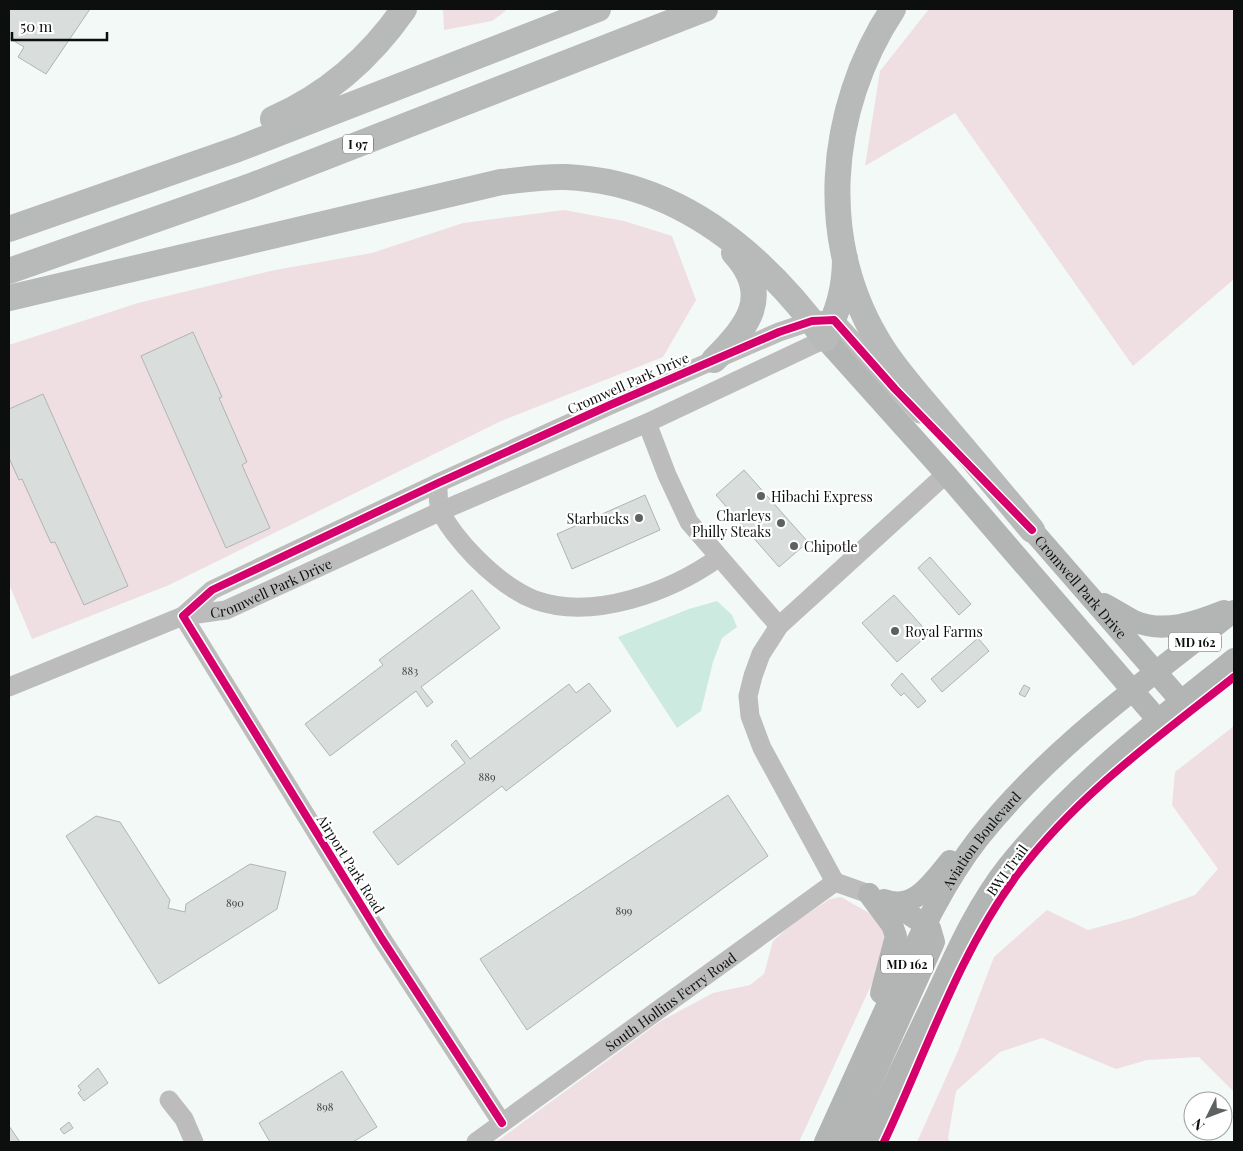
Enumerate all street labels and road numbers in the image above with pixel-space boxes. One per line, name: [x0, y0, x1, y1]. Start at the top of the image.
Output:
road number: I 97: [343, 134, 373, 154]
street label: Cromwell Park Drive: [564, 348, 692, 418]
street label: Cromwell Park Drive: [1031, 531, 1132, 642]
street label: Cromwell Park Drive: [209, 553, 335, 622]
road number: MD 162: [1169, 632, 1221, 652]
street label: Aviation Boulevard: [937, 787, 1024, 893]
street label: Airport Park Road: [312, 810, 389, 917]
street label: BWI Trail: [982, 841, 1032, 899]
street label: South Hollins Ferry Road: [601, 947, 740, 1055]
road number: MD 162: [881, 954, 933, 974]

